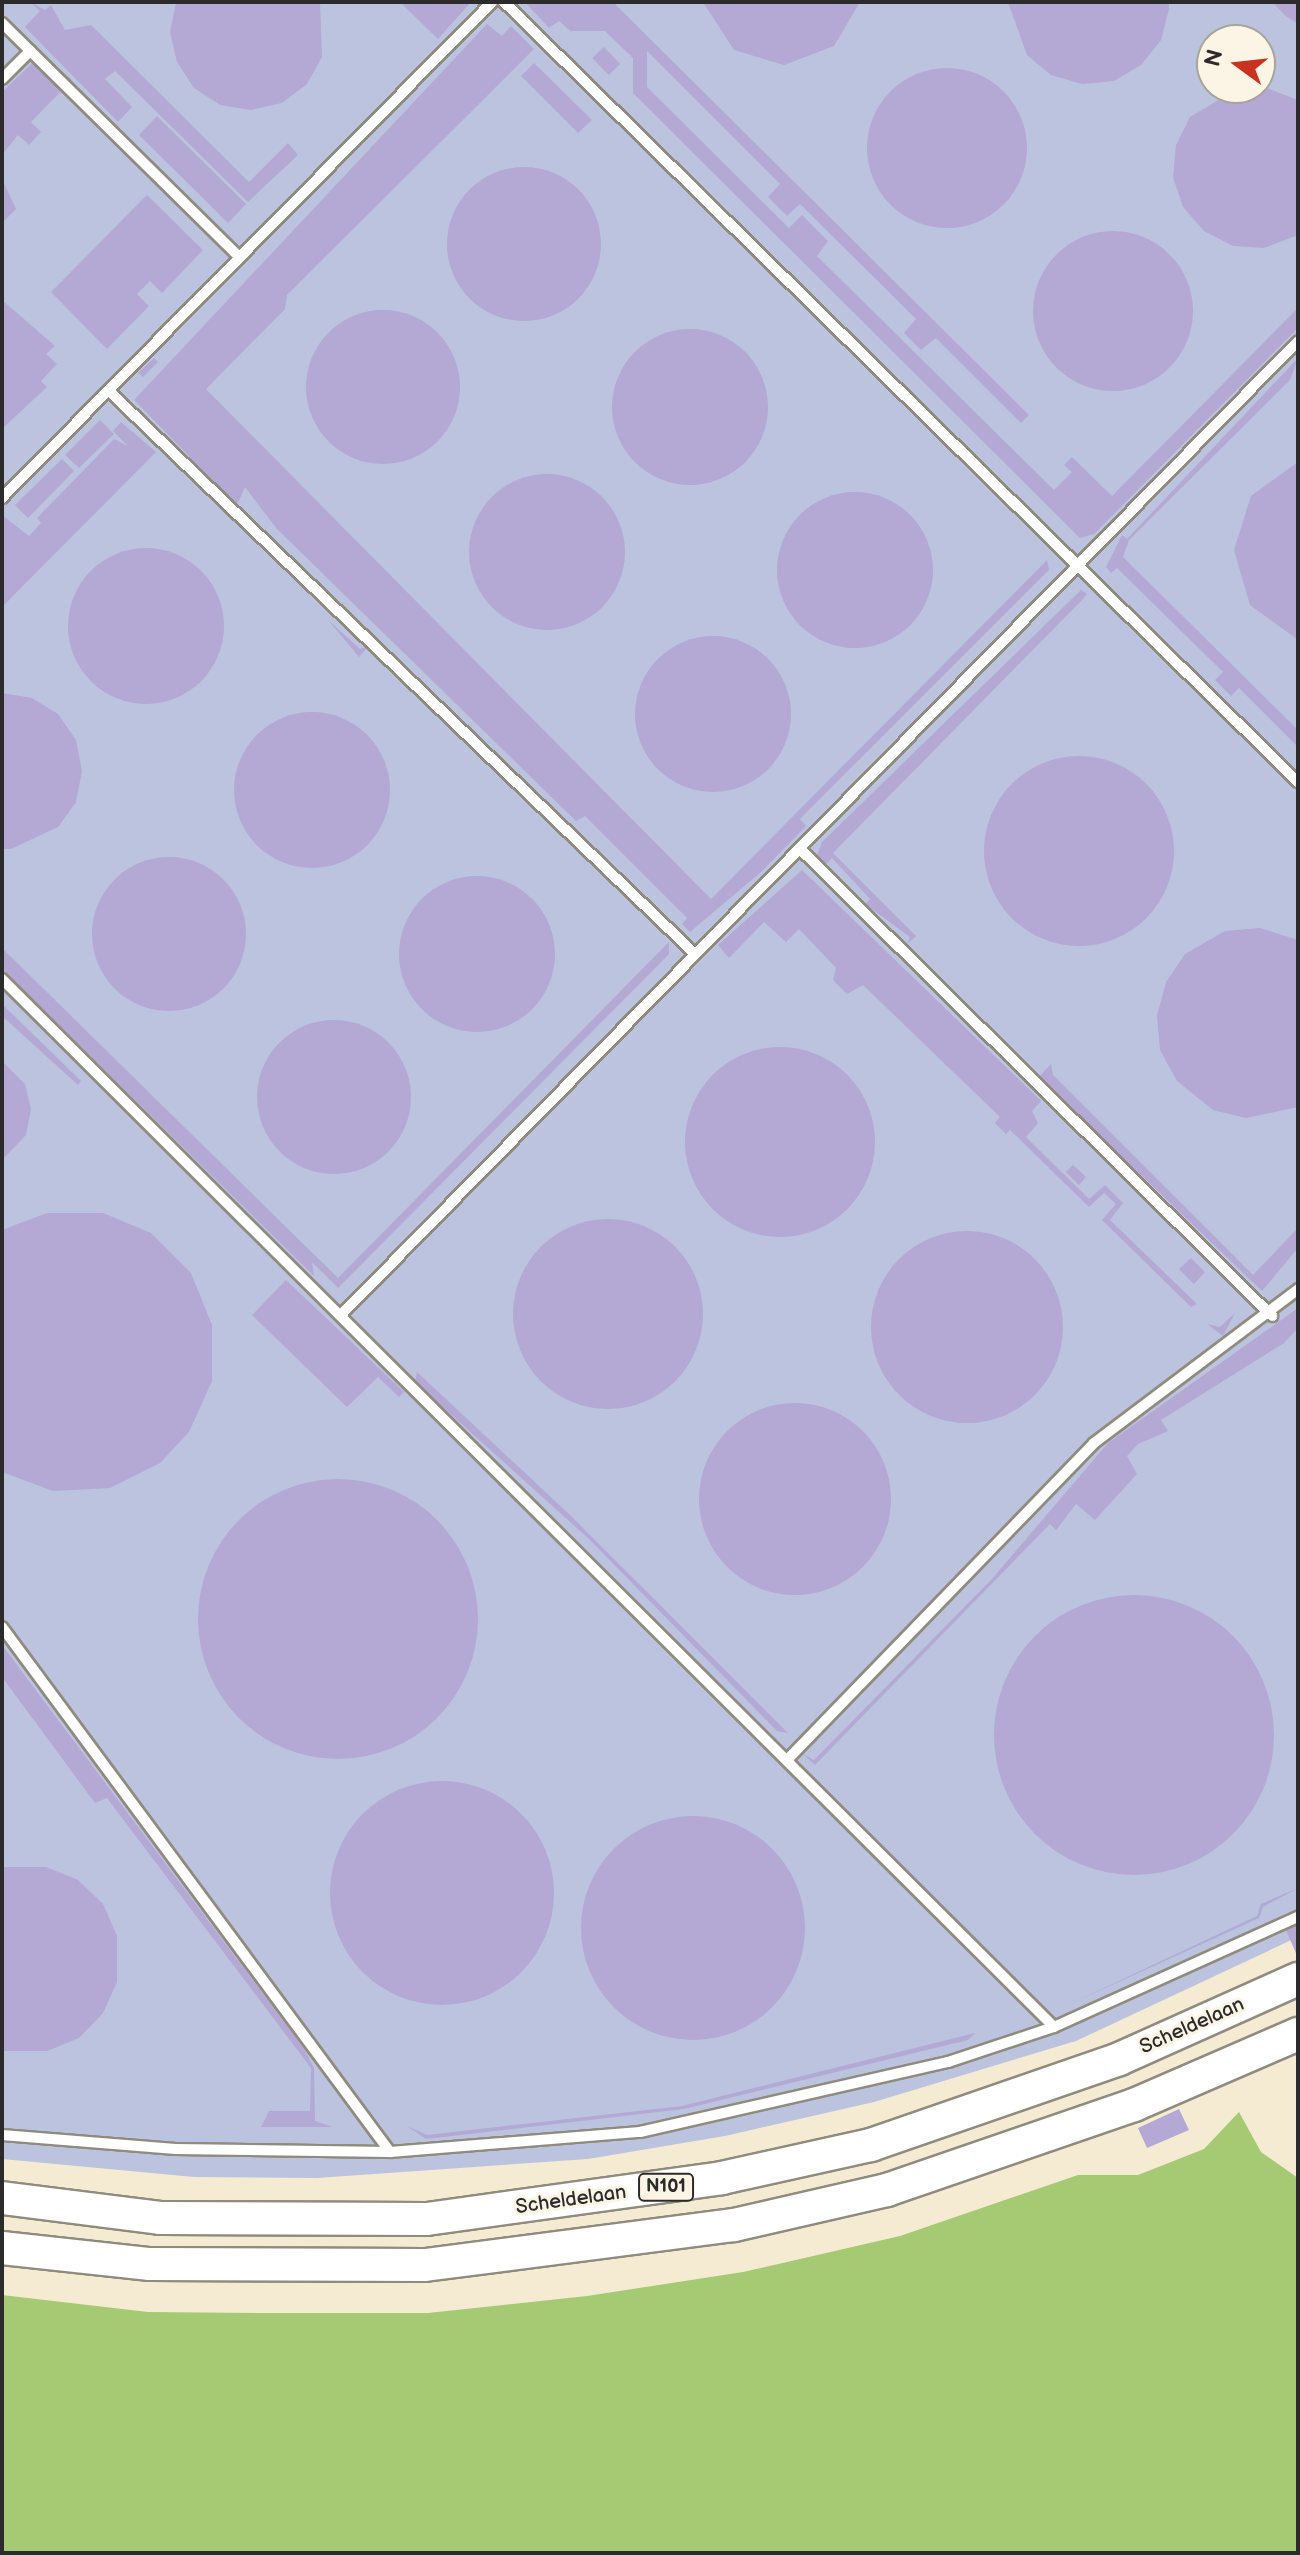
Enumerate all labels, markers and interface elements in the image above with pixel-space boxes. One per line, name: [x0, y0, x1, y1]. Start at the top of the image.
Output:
north arrow: [1196, 24, 1276, 104]
text: N: [1199, 47, 1229, 70]
street label: Scheldelaan: [1136, 1992, 1248, 2060]
road number: N101: [638, 2173, 694, 2201]
street label: Scheldelaan: [514, 2180, 628, 2220]

